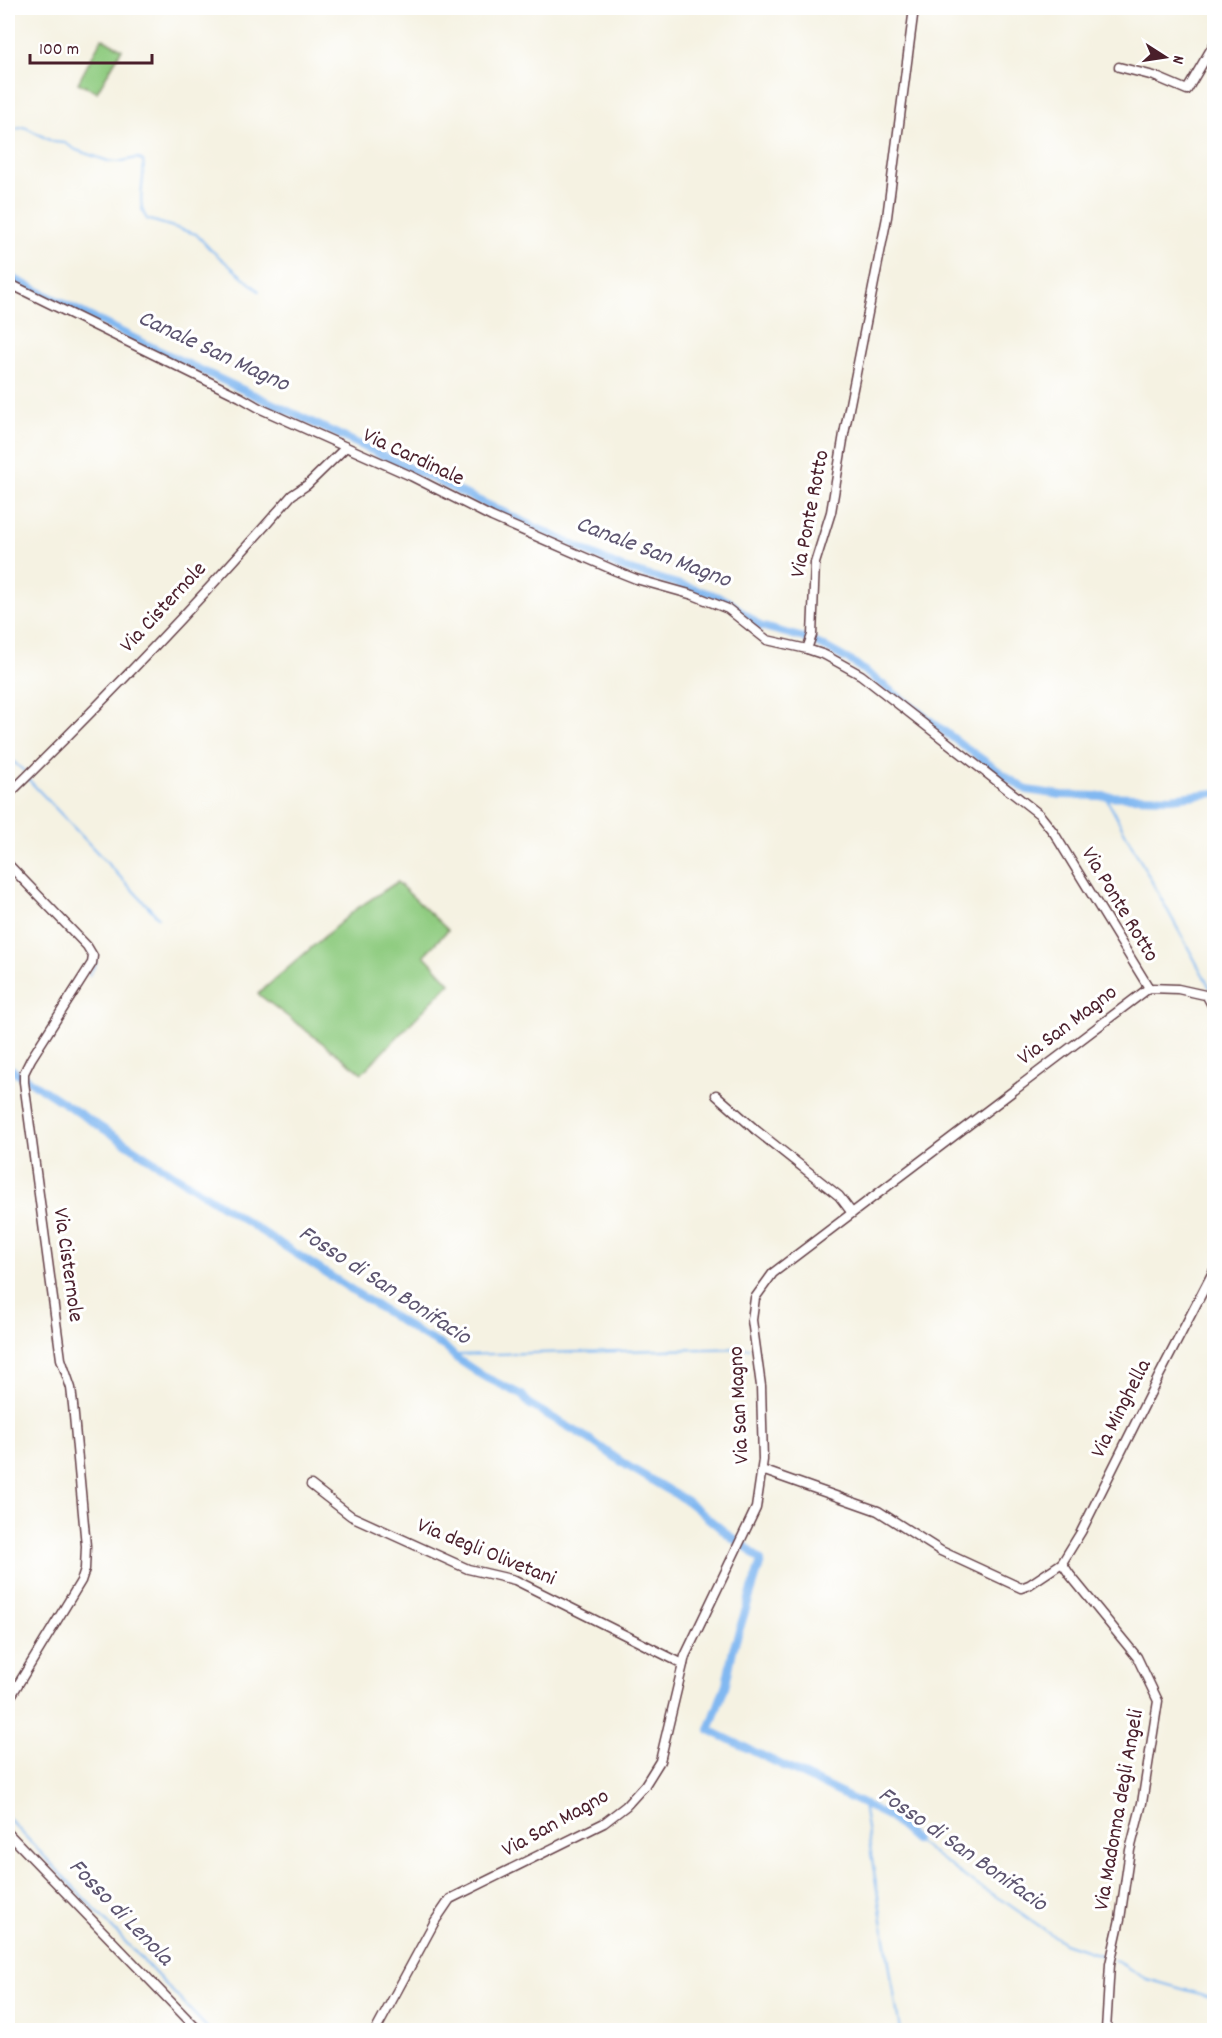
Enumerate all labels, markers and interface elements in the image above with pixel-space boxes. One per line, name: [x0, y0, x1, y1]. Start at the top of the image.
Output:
scale bar: [30, 27, 152, 65]
north arrow: [1135, 27, 1195, 87]
text: 100 m: [39, 38, 79, 63]
text: N: [1165, 53, 1189, 66]
water label: Canale San Magno: [132, 302, 295, 402]
street label: Via Cardinale: [357, 421, 469, 495]
street label: Via Ponte Rotto: [783, 448, 839, 580]
water label: Canale San Magno: [571, 508, 737, 599]
street label: Via Cisternole: [113, 555, 215, 661]
street label: Via Ponte Rotto: [1072, 842, 1166, 968]
street label: Via San Magno: [1012, 978, 1124, 1074]
street label: Via Cisternole: [44, 1206, 90, 1324]
water label: Fosso di San Bonifacio: [291, 1217, 478, 1355]
street label: Via San Magno: [721, 1345, 759, 1465]
street label: Via Minghella: [1084, 1354, 1160, 1464]
street label: Via degli Olivetani: [412, 1511, 560, 1595]
street label: Via Madonna degli Angeli: [1087, 1707, 1153, 1913]
water label: Fosso di San Bonifacio: [871, 1779, 1054, 1922]
street label: Via San Magno: [497, 1782, 615, 1866]
water label: Fosso di Lenola: [60, 1852, 181, 1976]

